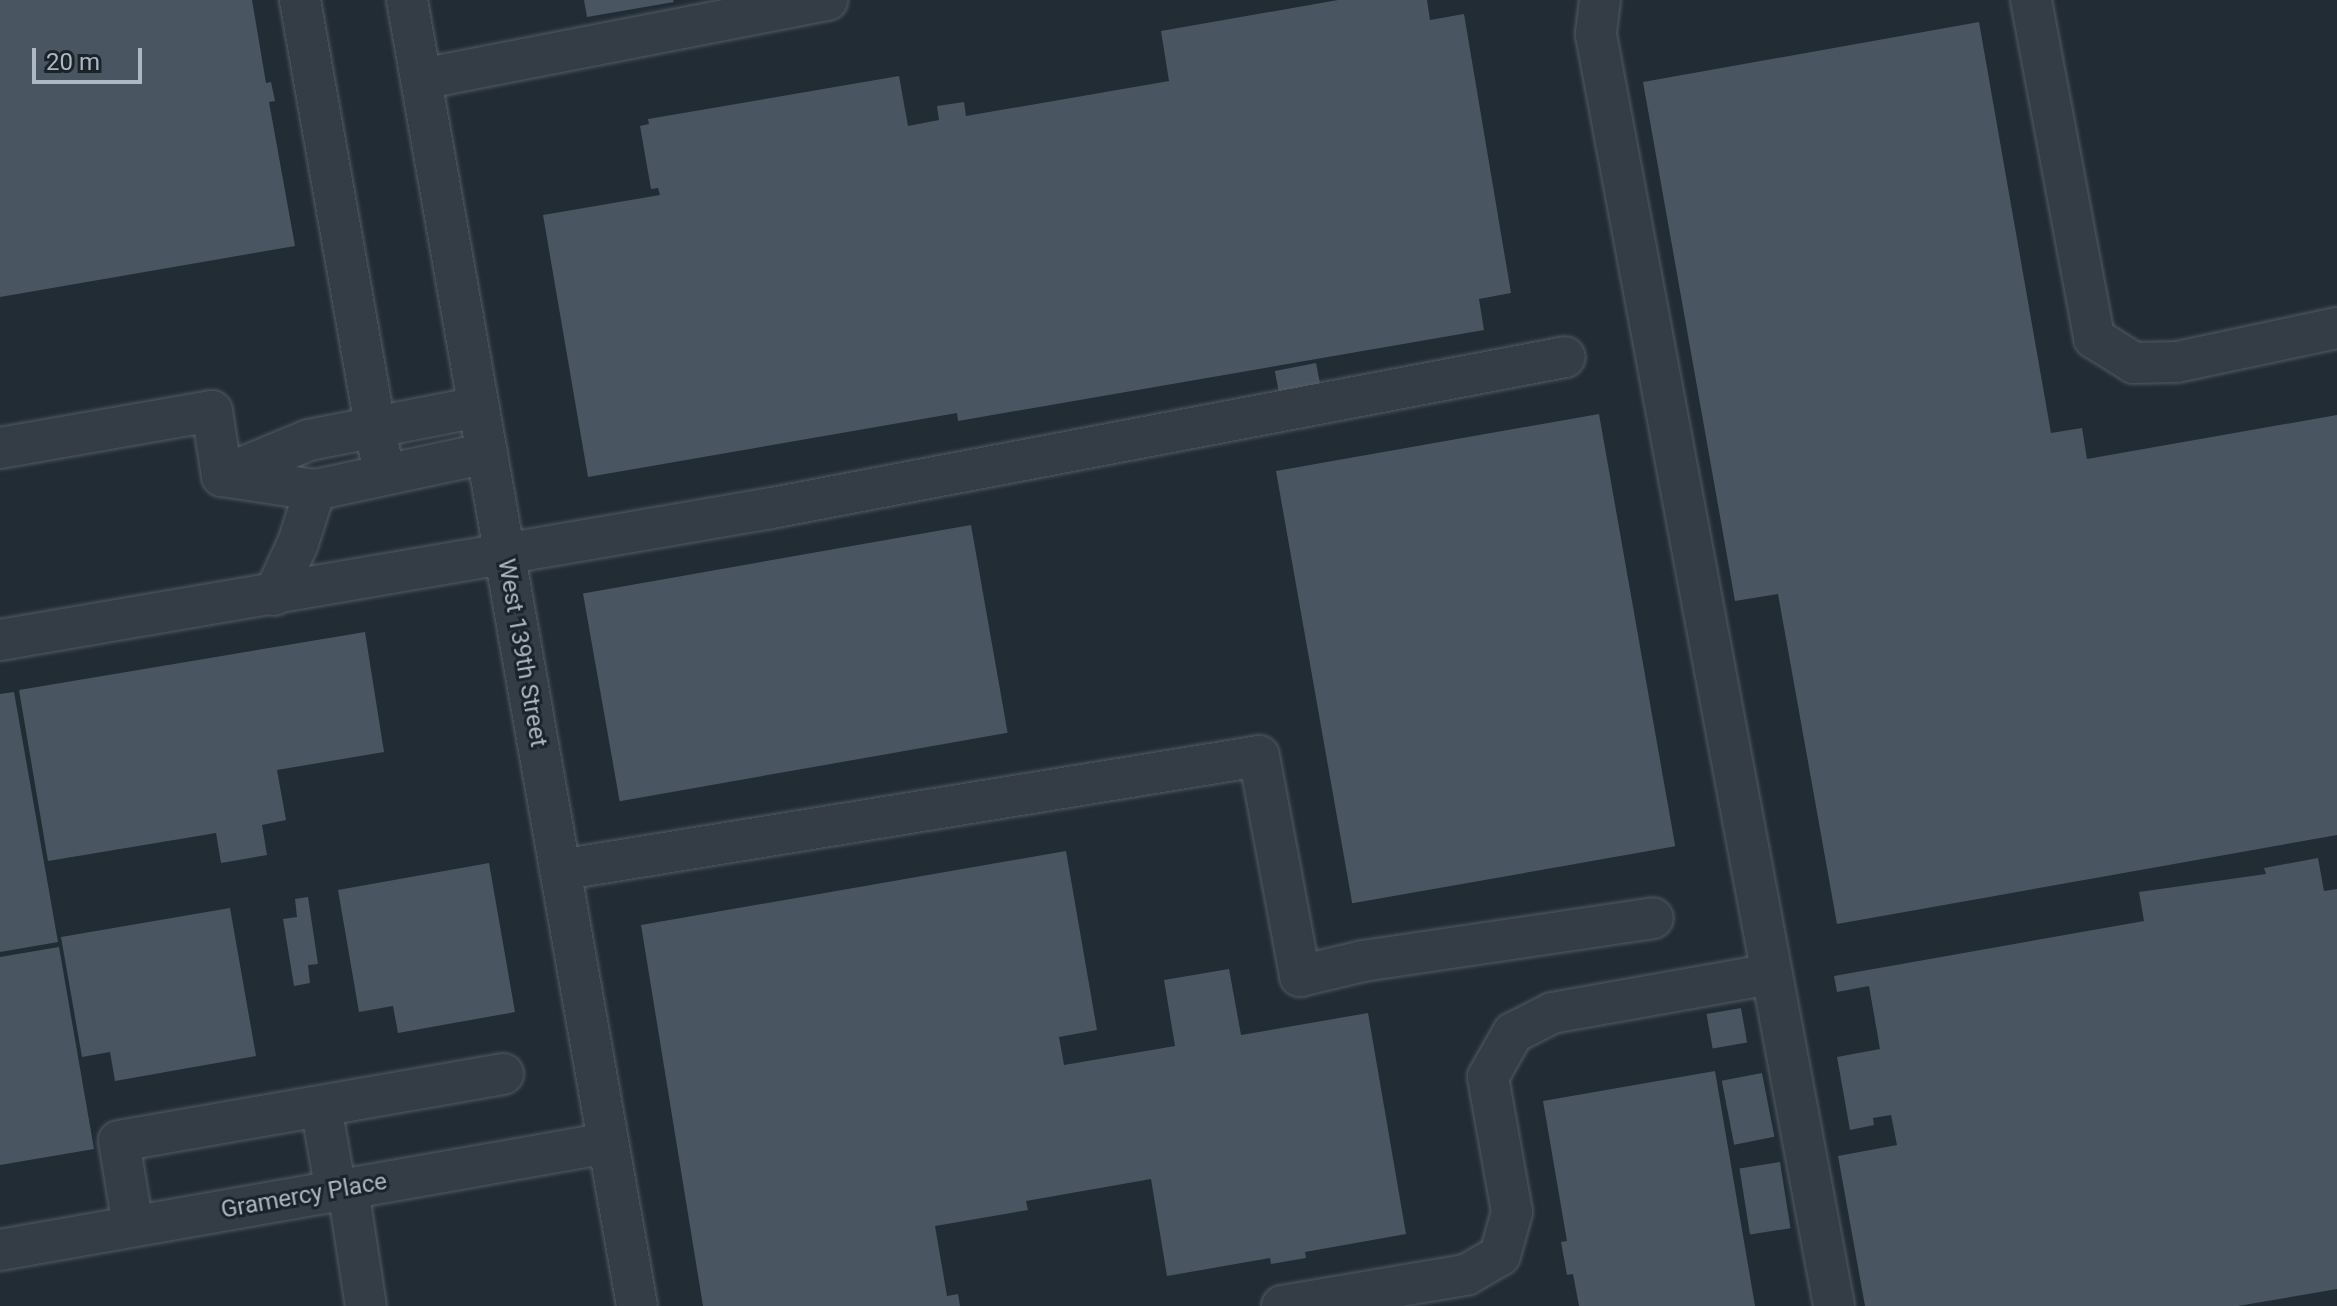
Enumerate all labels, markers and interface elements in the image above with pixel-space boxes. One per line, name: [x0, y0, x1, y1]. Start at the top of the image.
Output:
scale bar: [36, 32, 146, 82]
text: 20 m: [46, 48, 100, 76]
street label: West 139th Street: [491, 557, 553, 749]
street label: Gramercy Place: [219, 1167, 389, 1225]

